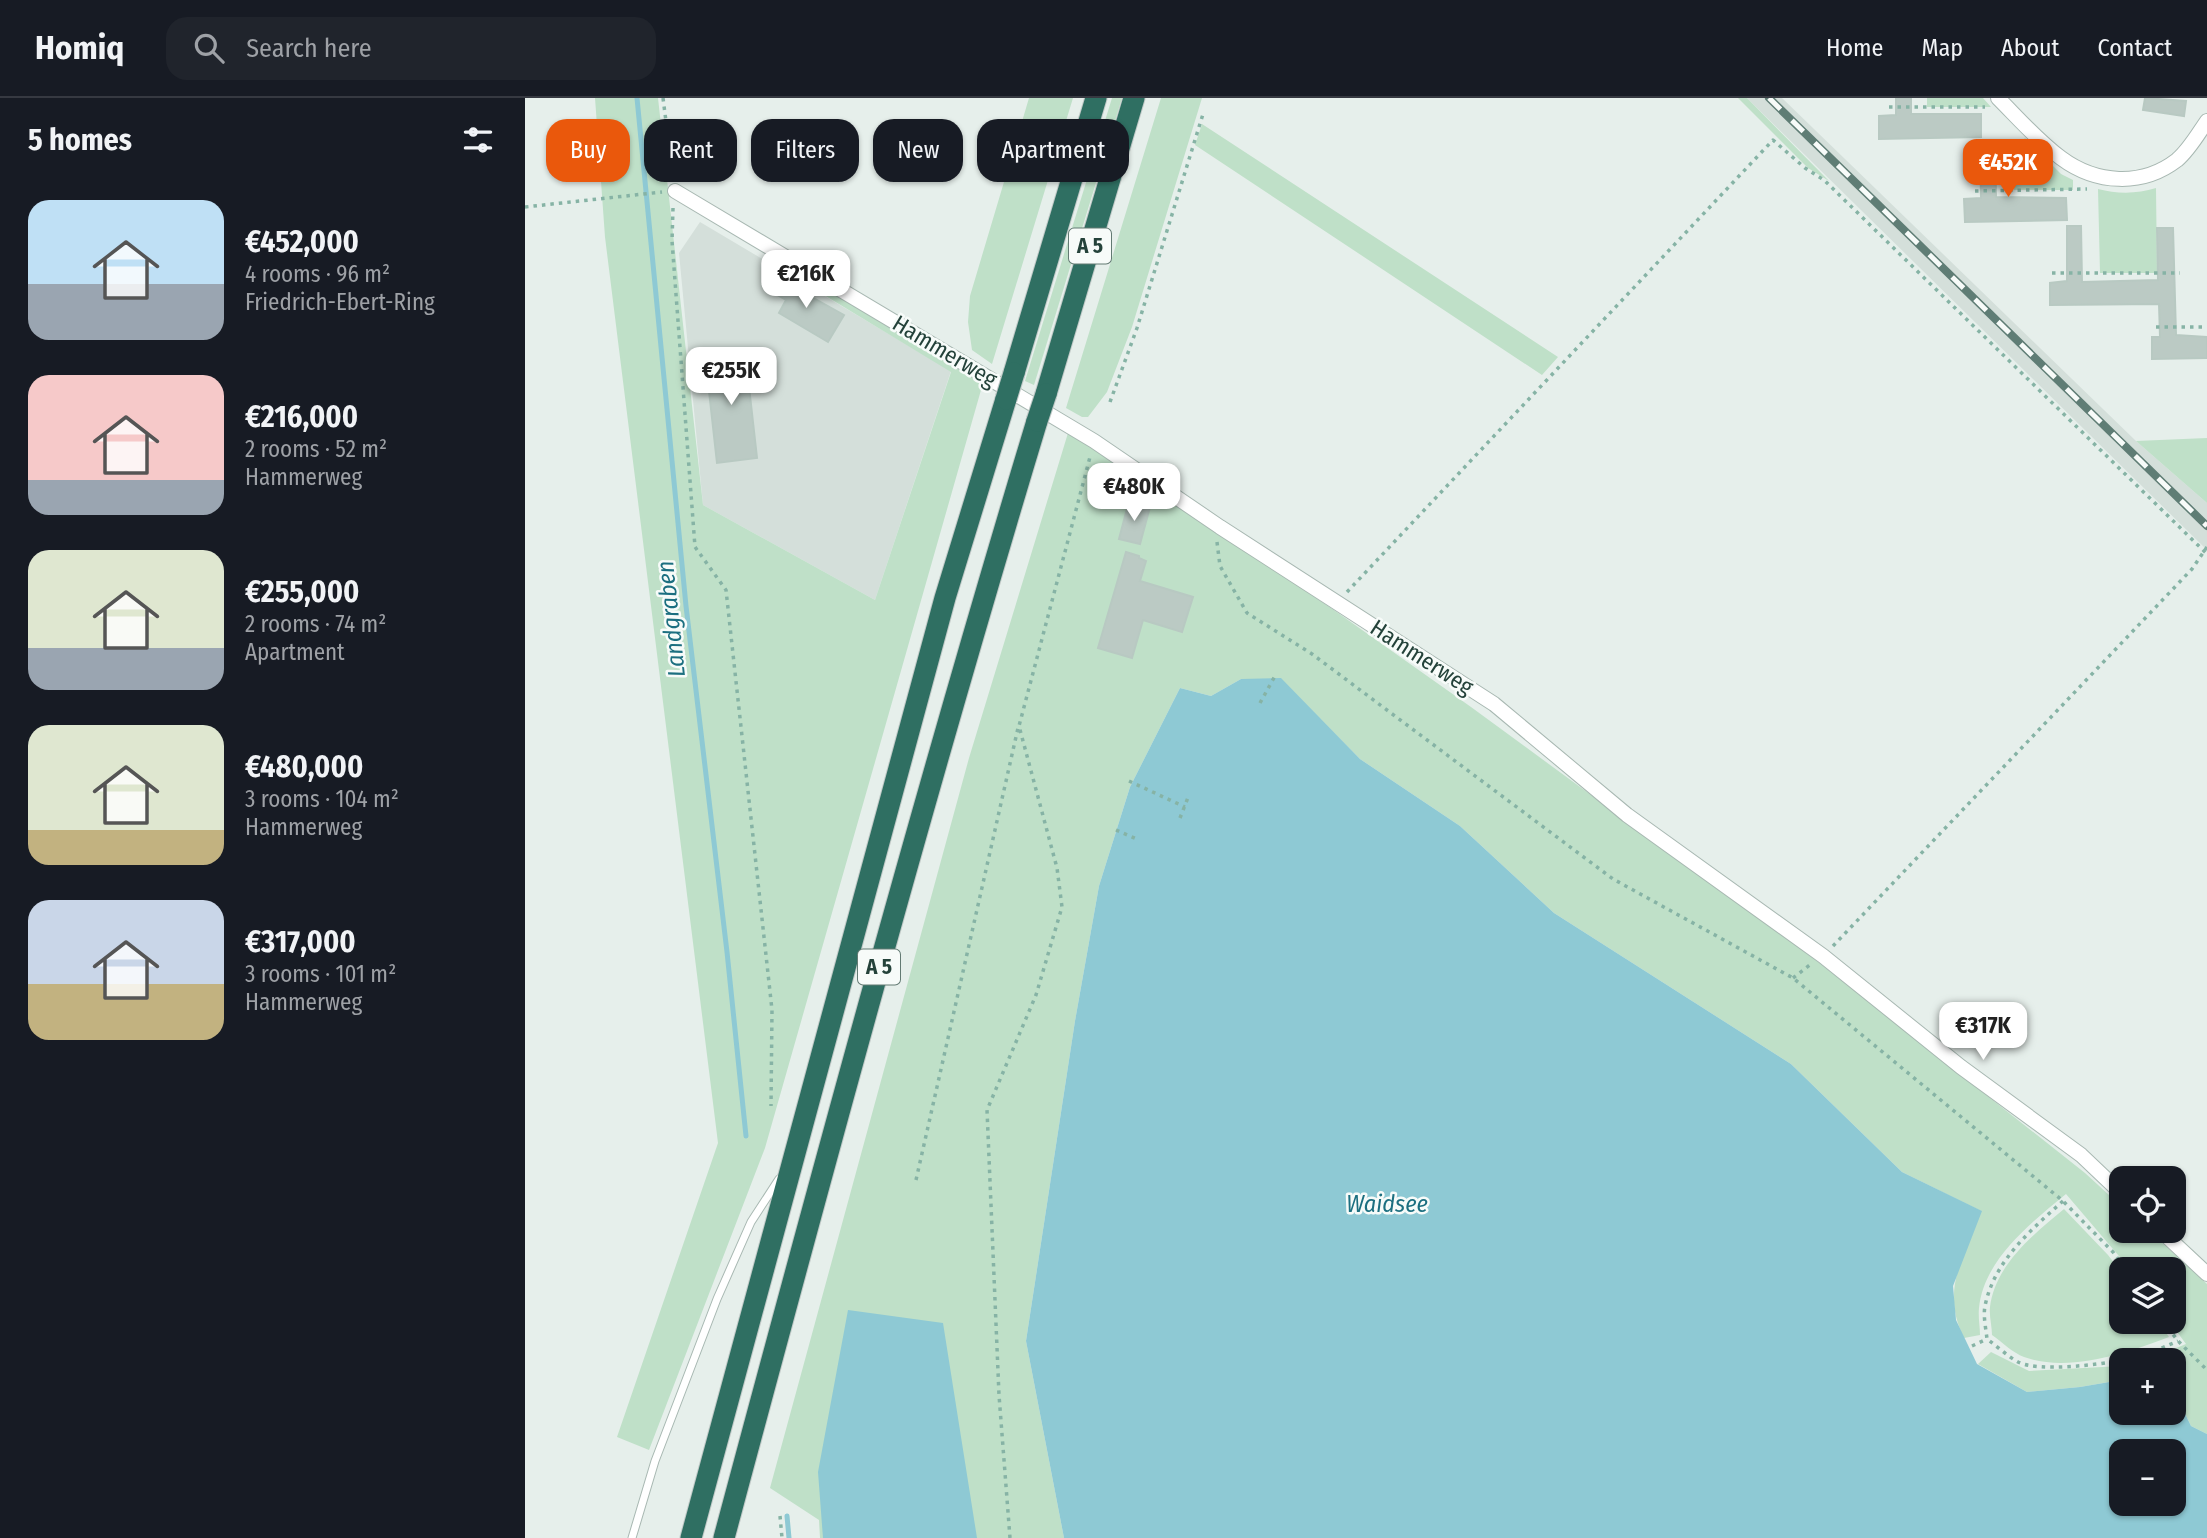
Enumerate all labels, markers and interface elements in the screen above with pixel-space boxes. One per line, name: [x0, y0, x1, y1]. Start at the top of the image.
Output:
search box: [166, 17, 656, 80]
text: Homiq: [35, 28, 124, 68]
icon: search: [190, 29, 228, 67]
text: Search here: [246, 33, 371, 64]
text: Home: [1826, 34, 1883, 62]
text: Map: [1921, 34, 1963, 62]
text: About: [2001, 34, 2059, 62]
text: Contact: [2097, 34, 2172, 62]
chip: Buy: [546, 119, 630, 182]
chip: Rent: [644, 119, 737, 182]
chip: Filters: [751, 119, 859, 182]
chip: New: [873, 119, 963, 182]
chip: Apartment: [977, 119, 1129, 182]
icon: filters: [459, 121, 497, 159]
text: 5 homes: [28, 122, 132, 158]
pin: €452K: [1959, 140, 2057, 199]
text: €452K: [1979, 148, 2037, 176]
text: €452,000: [245, 224, 359, 260]
icon: home: [84, 228, 168, 312]
road number: A 5: [1069, 228, 1111, 264]
pin: €216K: [757, 250, 855, 310]
text: €216K: [777, 259, 835, 287]
text: 4 rooms · 96 m²: [245, 260, 390, 288]
text: Friedrich-Ebert-Ring: [245, 288, 435, 316]
street label: Hammerweg: [888, 309, 1003, 393]
pin: €255K: [682, 348, 780, 407]
text: €255K: [702, 356, 760, 384]
text: €216,000: [245, 399, 358, 435]
icon: home: [84, 403, 168, 487]
text: 2 rooms · 52 m²: [245, 435, 387, 463]
text: Hammerweg: [245, 463, 362, 491]
pin: €480K: [1085, 464, 1183, 523]
text: €480K: [1103, 472, 1165, 500]
water label: Landgraben: [651, 559, 691, 679]
text: €255,000: [245, 574, 359, 610]
icon: home: [84, 578, 168, 662]
text: 2 rooms · 74 m²: [245, 610, 386, 638]
street label: Hammerweg: [1365, 613, 1479, 701]
text: Apartment: [245, 638, 345, 666]
text: €480,000: [245, 749, 363, 785]
icon: home: [84, 753, 168, 837]
text: 3 rooms · 104 m²: [245, 785, 399, 813]
text: Hammerweg: [245, 813, 362, 841]
text: €317,000: [245, 924, 356, 960]
icon: home: [84, 928, 168, 1012]
road number: A 5: [858, 950, 900, 984]
text: 3 rooms · 101 m²: [245, 960, 396, 988]
text: Hammerweg: [245, 988, 362, 1016]
pin: €317K: [1934, 1002, 2032, 1062]
text: €317K: [1955, 1011, 2011, 1039]
map controls: [2109, 1166, 2186, 1516]
button: locate: [2109, 1166, 2186, 1243]
water label: Waidsee: [1346, 1190, 1428, 1218]
button: layers: [2109, 1257, 2186, 1334]
button: +: [2109, 1348, 2186, 1425]
button: −: [2109, 1439, 2186, 1516]

